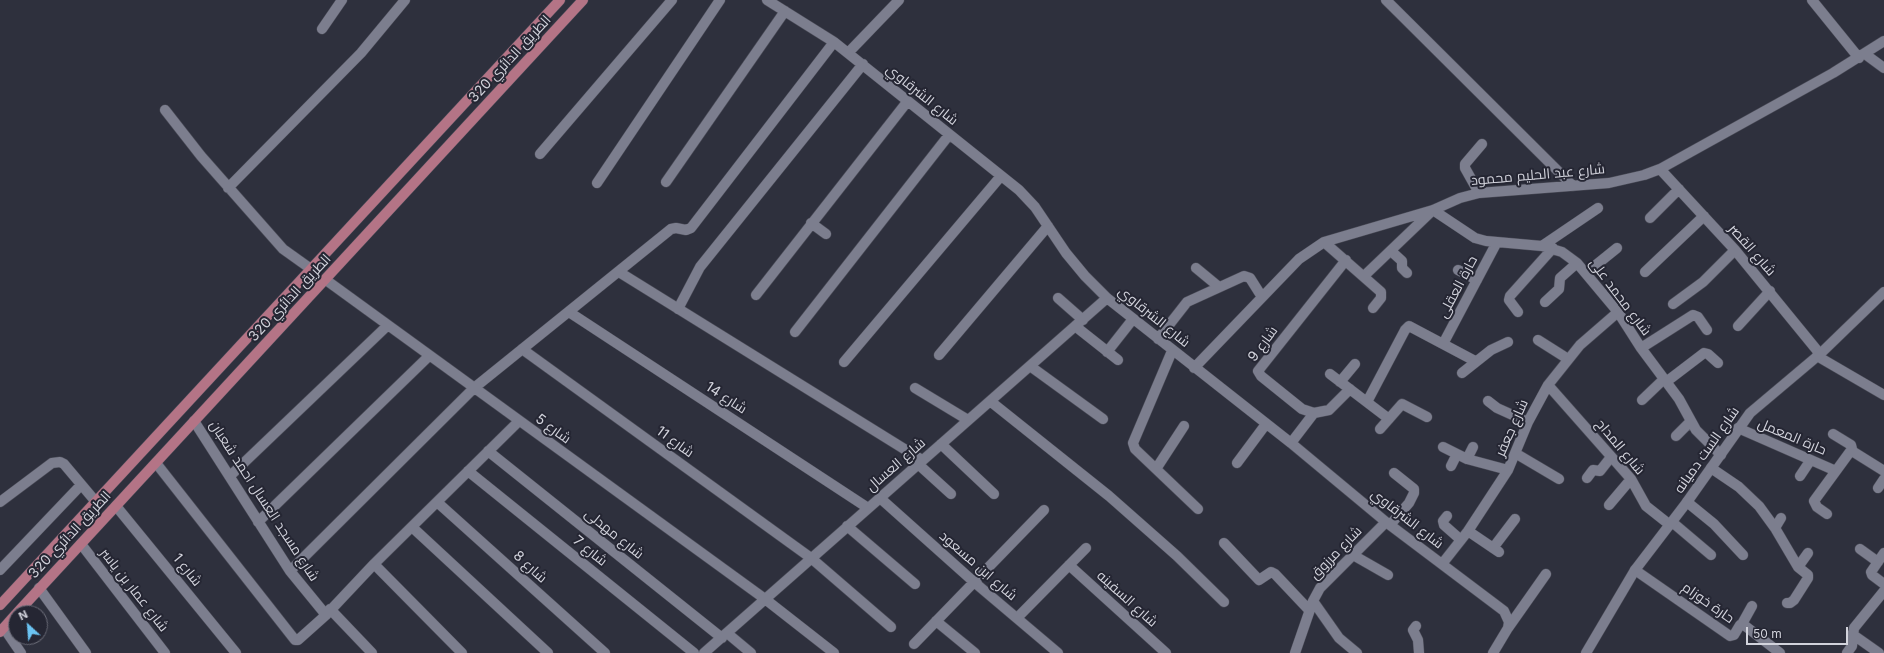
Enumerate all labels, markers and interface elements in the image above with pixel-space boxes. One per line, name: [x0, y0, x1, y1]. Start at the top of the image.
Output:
street label: الطريق الدائري 320: [465, 12, 555, 106]
street label: شارع الشرقاوي: [883, 61, 961, 129]
street label: شارع عبد الحليم محمود: [1470, 161, 1606, 189]
street label: شارع القصر: [1725, 221, 1779, 279]
street label: الطريق الدائري 320: [245, 251, 335, 345]
street label: حارة العقلى: [1435, 253, 1481, 321]
street label: شارع محمد على: [1585, 255, 1655, 339]
street label: شارع الشرقاوي: [1115, 283, 1193, 351]
street label: شارع 9: [1245, 323, 1281, 365]
street label: شارع 14: [702, 378, 750, 418]
street label: شارع جعفر: [1492, 397, 1532, 459]
street label: شارع الست دميانه: [1671, 403, 1743, 497]
street label: شارع 5: [532, 411, 574, 447]
street label: حارة المعمل: [1755, 415, 1829, 459]
street label: شارع المداح: [1592, 416, 1648, 478]
street label: شارع مسجد العسال احمد شعبان: [206, 417, 322, 585]
street label: شارع 11: [653, 423, 697, 461]
street label: شارع العسال: [863, 435, 929, 495]
street label: شارع الشرقاوي: [1367, 485, 1447, 553]
street label: الطريق الدائري 320: [25, 488, 115, 582]
street label: شارع مهدلى: [581, 505, 647, 563]
street label: شارع مرزوق: [1306, 523, 1366, 583]
street label: شارع ابن مسعود: [936, 528, 1020, 604]
street label: شارع 7: [570, 532, 610, 570]
street label: شارع عمار بن ياسر: [96, 545, 172, 635]
street label: شارع 8: [510, 547, 550, 587]
street label: شارع 1: [169, 550, 205, 590]
street label: شارع السفينه: [1093, 567, 1161, 631]
street label: حارة خوزام: [1679, 579, 1737, 627]
north arrow: [8, 605, 48, 645]
text: N: [16, 607, 30, 623]
scale bar: [1748, 619, 1850, 645]
text: 50 m: [1753, 626, 1782, 641]

